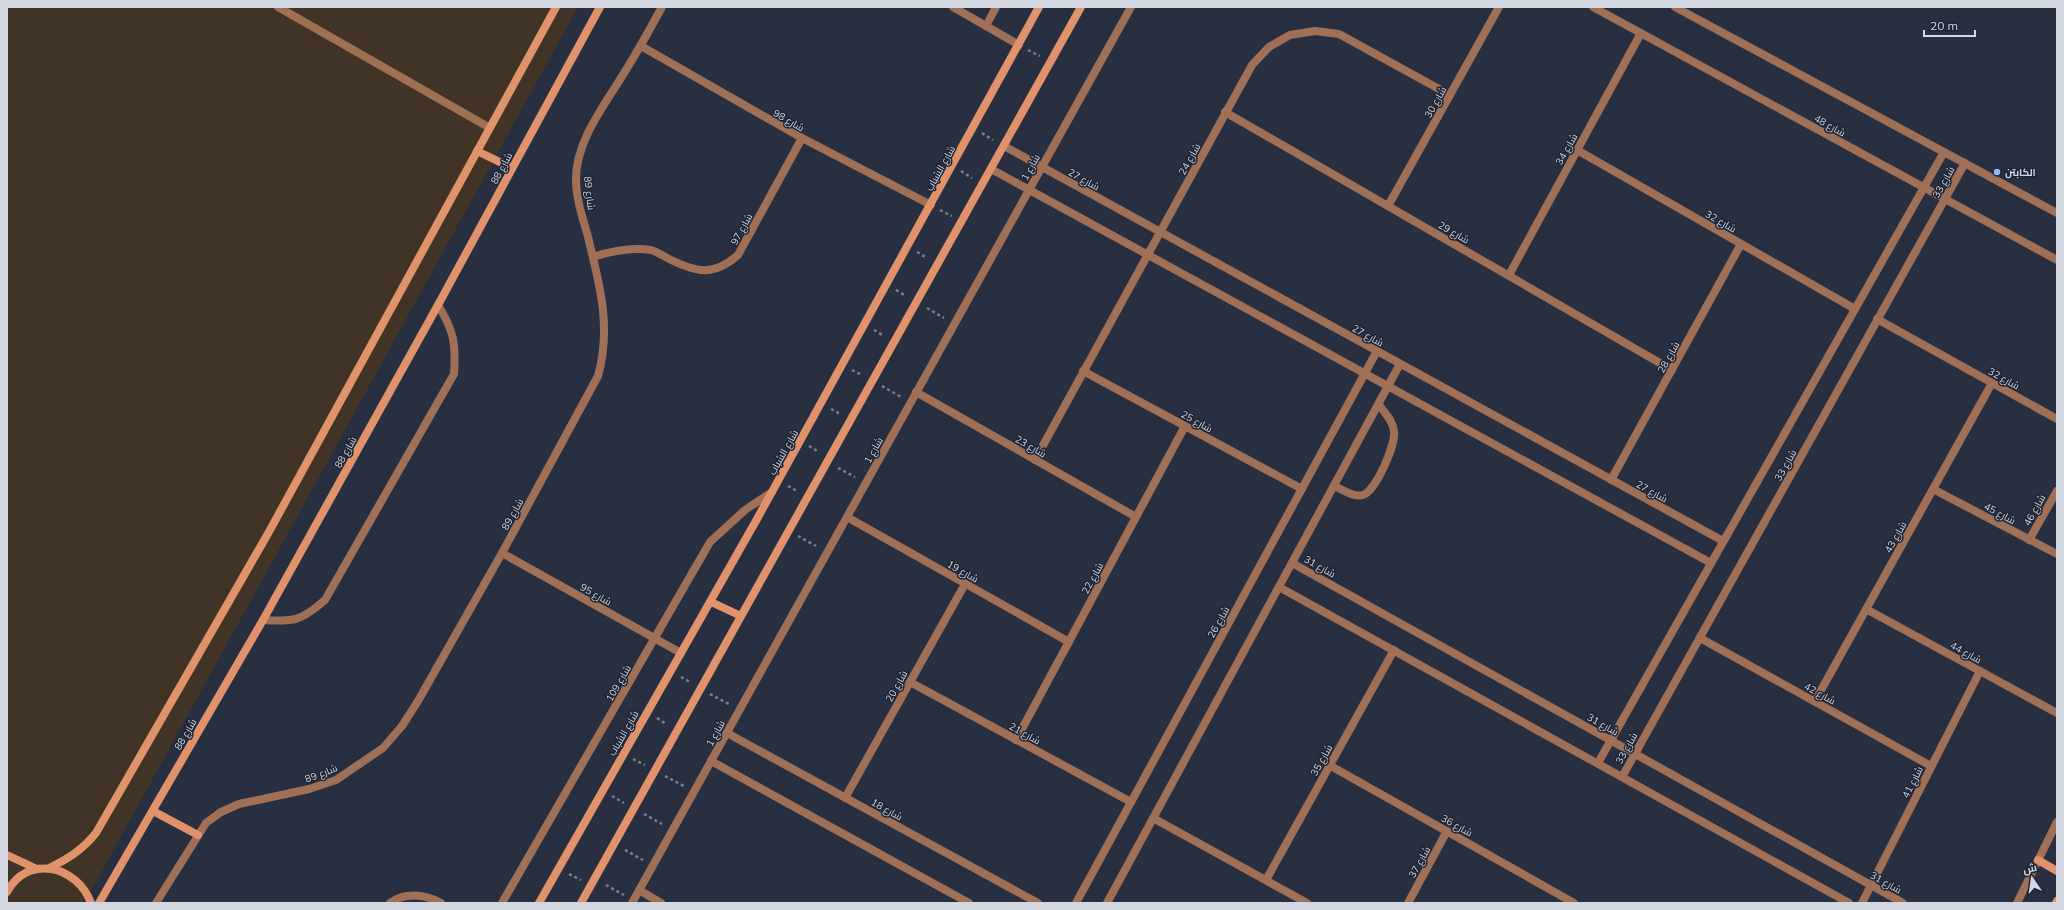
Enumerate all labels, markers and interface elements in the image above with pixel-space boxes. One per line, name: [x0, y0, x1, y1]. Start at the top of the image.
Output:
scale bar: [1924, 12, 1975, 38]
text: 20 m: [1930, 18, 1958, 33]
street label: شارع 30: [1422, 84, 1449, 120]
street label: شارع 98: [771, 106, 807, 135]
street label: شارع 48: [1812, 112, 1848, 139]
street label: شارع 34: [1553, 131, 1580, 167]
street label: شارع 24: [1176, 141, 1203, 177]
street label: شارع الشباب: [923, 143, 958, 193]
street label: شارع 88: [488, 150, 515, 186]
street label: شارع 1: [1018, 152, 1043, 183]
street label: شارع 33: [1930, 164, 1957, 200]
street label: شارع 27: [1066, 166, 1102, 193]
place label: الكابتن: [2005, 166, 2036, 179]
marker: الكابتن: [1992, 167, 2002, 177]
street label: شارع 89: [581, 175, 598, 211]
street label: شارع 32: [1703, 207, 1739, 236]
street label: شارع 97: [728, 211, 755, 247]
street label: شارع 29: [1436, 218, 1472, 247]
street label: شارع 27: [1350, 322, 1386, 349]
street label: شارع 28: [1655, 339, 1682, 375]
street label: شارع 32: [1986, 365, 2022, 392]
street label: شارع 25: [1179, 408, 1215, 435]
street label: شارع الشباب: [766, 427, 801, 477]
street label: شارع 23: [1013, 432, 1049, 461]
street label: شارع 88: [332, 434, 359, 470]
street label: شارع 1: [861, 435, 886, 466]
street label: شارع 33: [1772, 447, 1799, 483]
street label: شارع 27: [1634, 478, 1670, 505]
street label: شارع 46: [2021, 492, 2048, 528]
street label: شارع 89: [499, 496, 526, 532]
street label: شارع 45: [1982, 500, 2018, 527]
street label: شارع 43: [1882, 519, 1909, 555]
street label: شارع 31: [1302, 553, 1338, 580]
street label: شارع 19: [945, 558, 981, 585]
street label: شارع 22: [1079, 560, 1106, 596]
street label: شارع 95: [578, 581, 614, 608]
street label: شارع 26: [1205, 604, 1232, 640]
street label: شارع 44: [1948, 639, 1984, 666]
street label: شارع 109: [603, 663, 634, 704]
street label: شارع 20: [883, 668, 910, 704]
street label: شارع 42: [1802, 680, 1838, 707]
street label: شارع الشباب: [605, 708, 642, 758]
street label: شارع 31: [1585, 711, 1621, 738]
street label: شارع 88: [171, 716, 200, 752]
street label: شارع 1: [703, 718, 728, 749]
street label: شارع 21: [1007, 720, 1043, 747]
street label: شارع 33: [1613, 730, 1640, 766]
street label: شارع 35: [1308, 742, 1335, 778]
street label: شارع 89: [303, 761, 339, 786]
street label: شارع 41: [1899, 764, 1926, 800]
street label: شارع 18: [869, 796, 905, 823]
street label: شارع 36: [1439, 812, 1475, 839]
street label: شارع 37: [1406, 844, 1433, 880]
north arrow: [2012, 858, 2052, 898]
text: ش: [2021, 860, 2038, 877]
street label: شارع 31: [1868, 869, 1904, 896]

